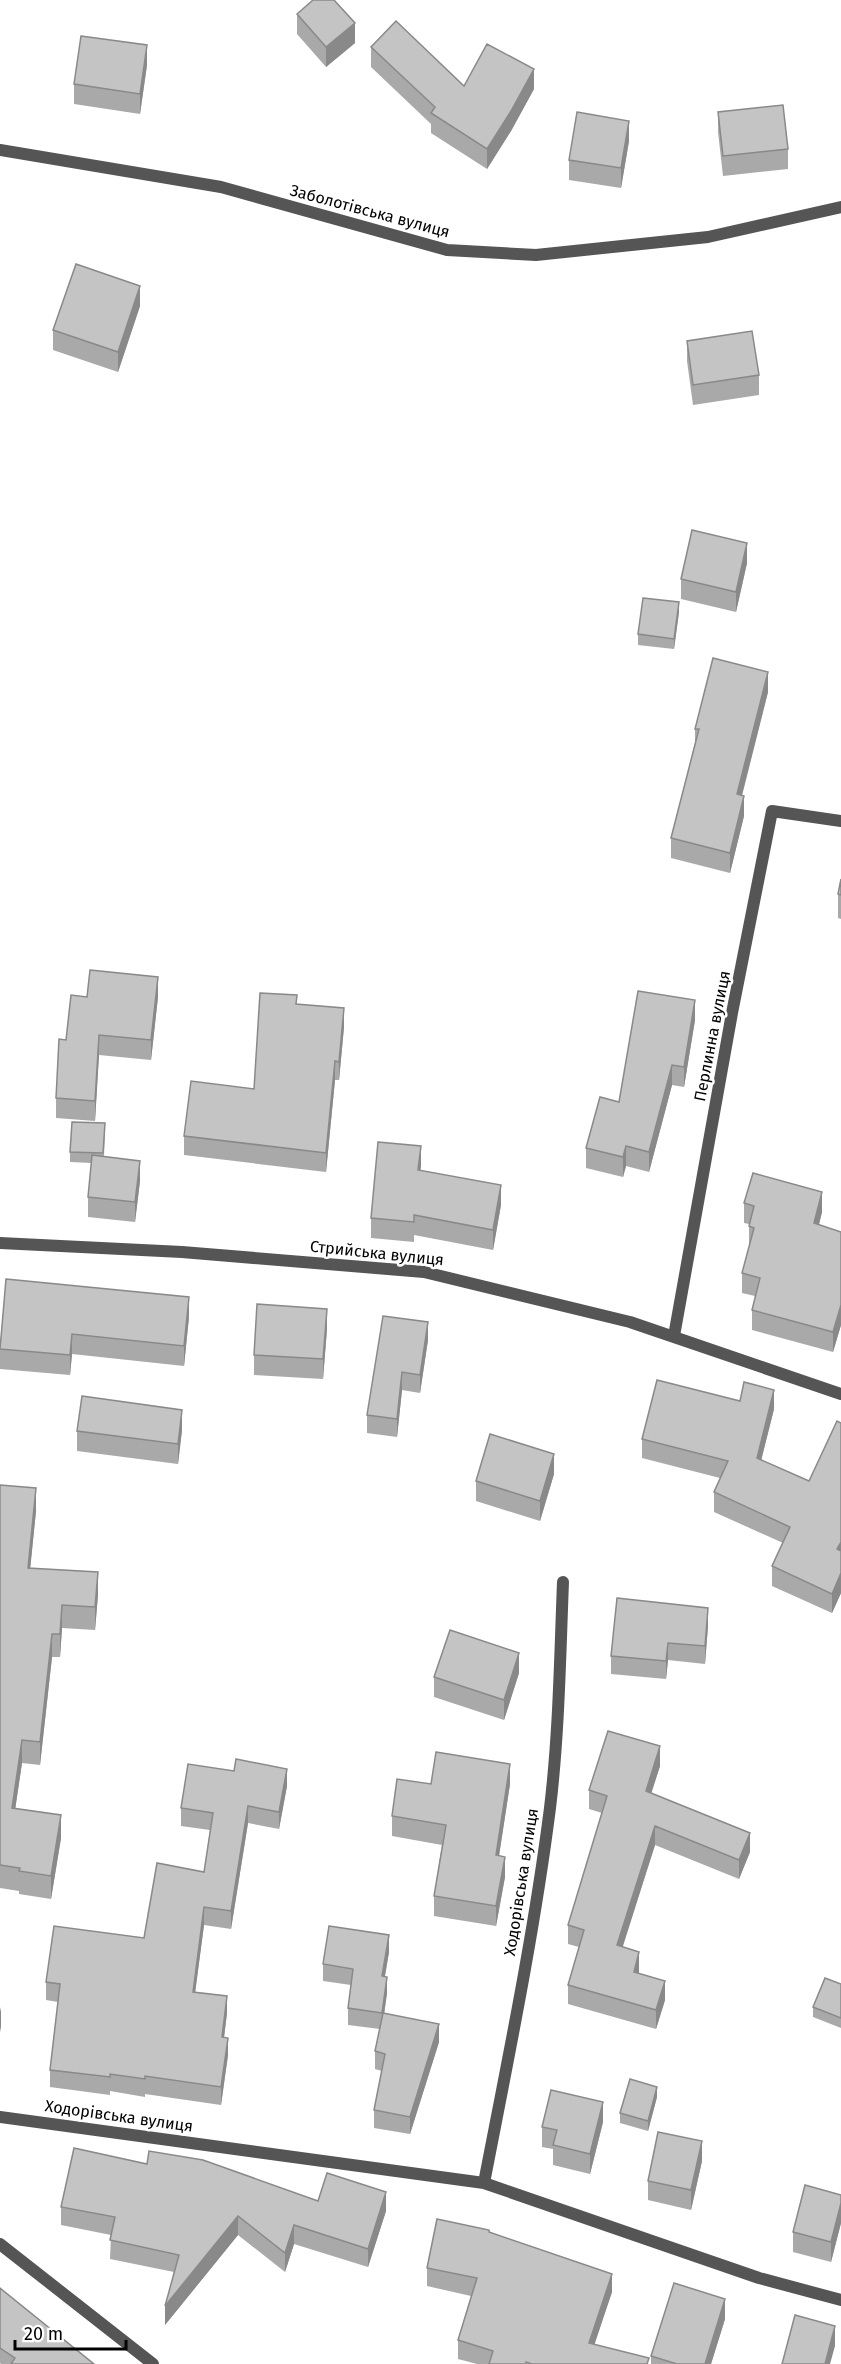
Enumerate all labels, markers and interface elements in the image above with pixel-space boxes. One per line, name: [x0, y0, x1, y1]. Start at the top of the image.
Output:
street label: Заболотівська вулиця: [288, 181, 452, 241]
street label: Перлинна вулиця: [690, 969, 734, 1103]
street label: Стрийська вулиця: [309, 1237, 445, 1269]
street label: Ходорівська вулиця: [500, 1807, 542, 1957]
street label: Ходорівська вулиця: [44, 2096, 194, 2136]
scale bar: [15, 2313, 126, 2351]
text: 20 m: [24, 2323, 63, 2345]

